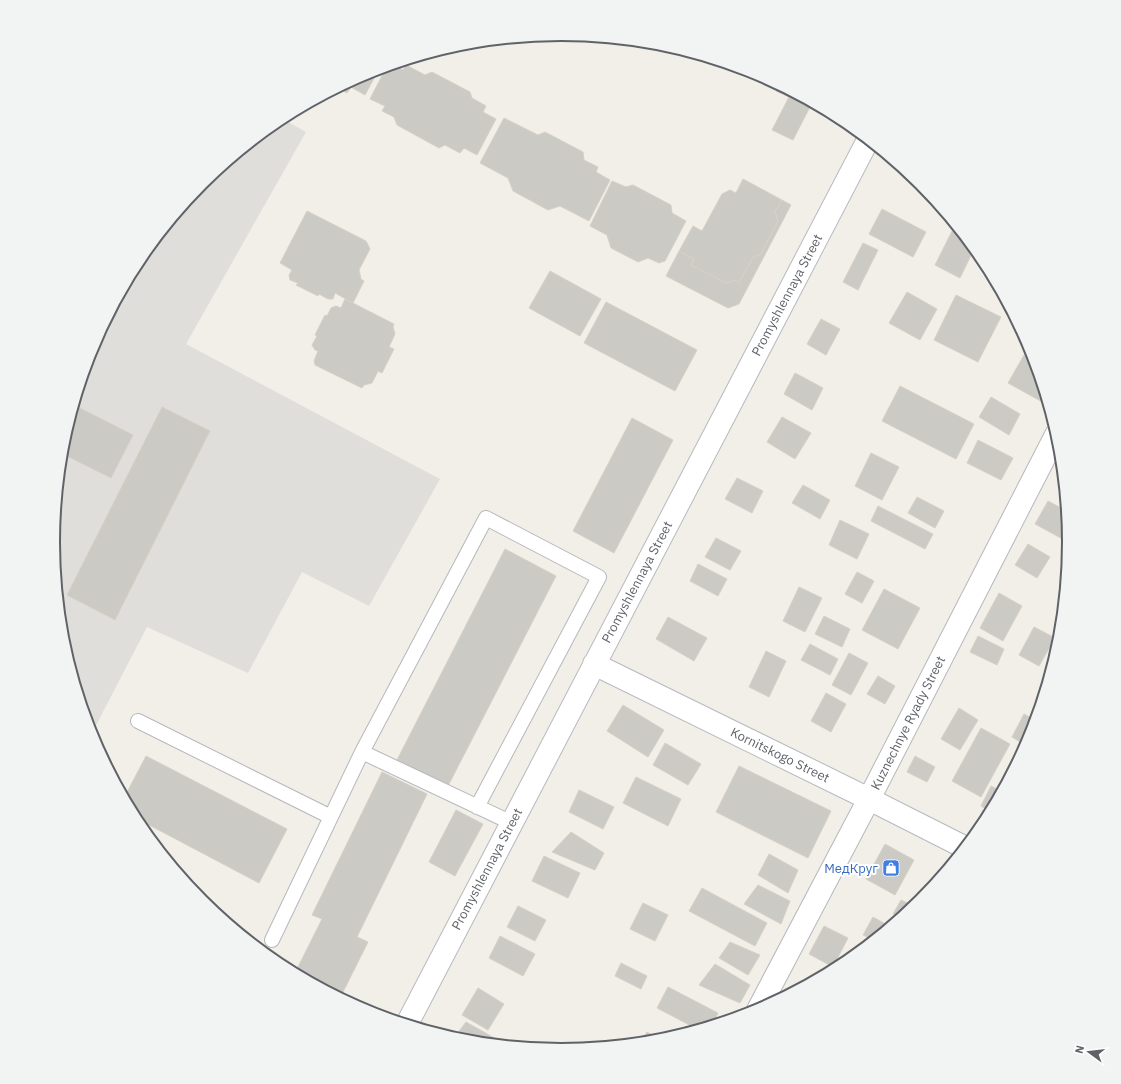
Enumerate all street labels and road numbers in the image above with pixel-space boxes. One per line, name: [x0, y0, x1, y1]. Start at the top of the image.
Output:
street label: Promyshlennaya Street: [748, 231, 826, 359]
street label: Promyshlennaya Street: [598, 518, 676, 646]
street label: Kuznechnye Ryady Street: [867, 653, 949, 793]
street label: Kornitskogo Street: [728, 724, 832, 786]
street label: Promyshlennaya Street: [448, 805, 526, 933]

